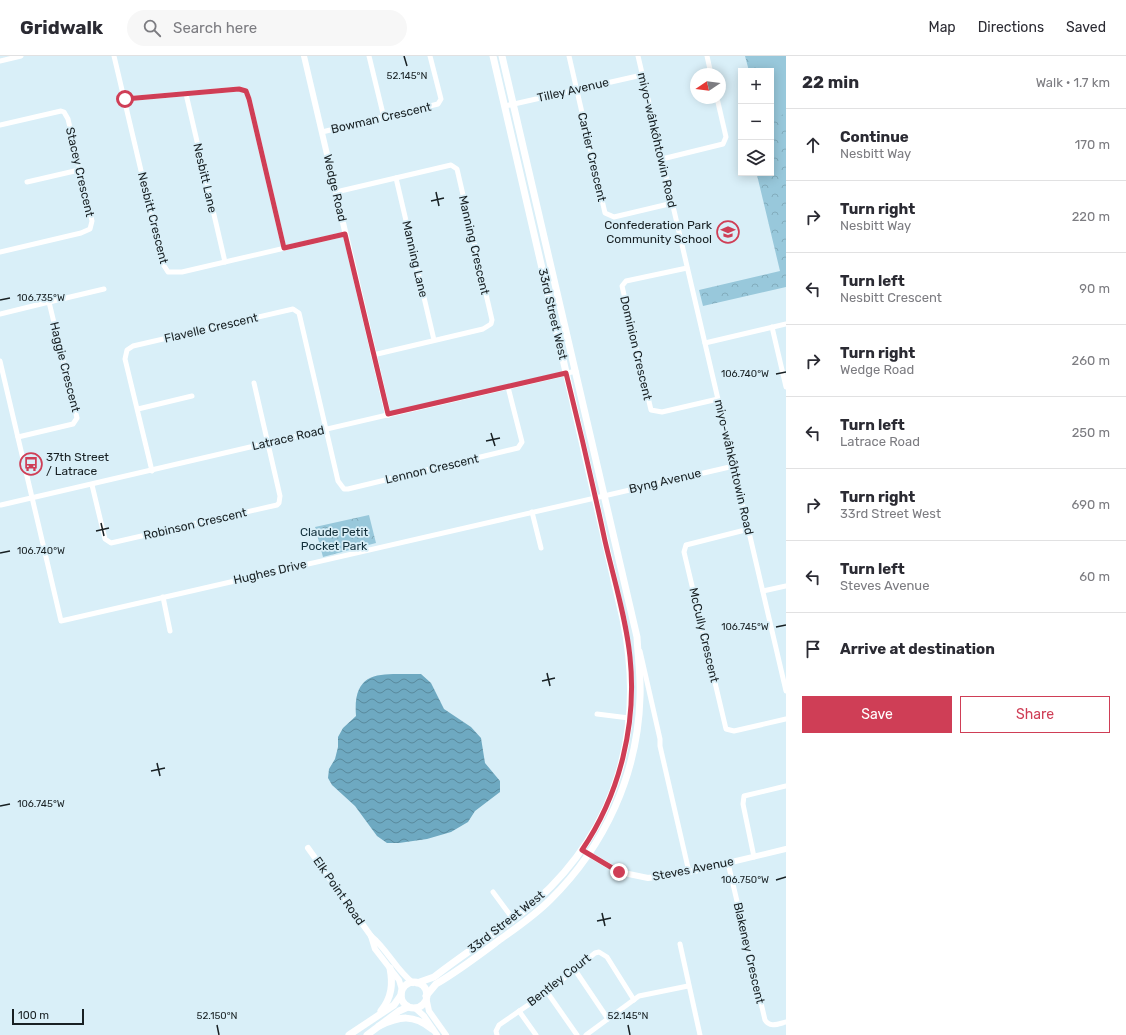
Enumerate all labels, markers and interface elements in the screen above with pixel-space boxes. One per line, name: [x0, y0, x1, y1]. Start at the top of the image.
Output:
search box: [127, 10, 407, 46]
text: Gridwalk: [20, 16, 103, 39]
icon: search: [141, 17, 163, 39]
text: Search here: [173, 19, 257, 37]
text: Map: [929, 19, 956, 36]
text: Directions: [978, 19, 1044, 36]
text: Saved: [1066, 19, 1106, 36]
north arrow: [690, 68, 726, 104]
map controls: [738, 68, 774, 176]
button: +: [738, 68, 774, 104]
text: 52.145°N: [387, 70, 428, 82]
street label: miyo-wâhkôhtowin Road: [635, 71, 679, 209]
text: 22 min: [802, 72, 859, 92]
street label: Tilley Avenue: [536, 75, 610, 105]
text: Walk · 1.7 km: [1036, 75, 1110, 90]
route start: [116, 90, 134, 108]
street label: Bowman Crescent: [330, 100, 433, 136]
button: −: [738, 104, 774, 140]
street label: Cartier Crescent: [575, 111, 609, 203]
street label: Stacey Crescent: [63, 126, 97, 219]
text: Continue: [840, 128, 909, 146]
icon: ahead: [802, 134, 824, 156]
text: 170 m: [1075, 137, 1110, 152]
button: layers: [738, 140, 774, 176]
street label: Nesbitt Lane: [190, 142, 220, 214]
text: Nesbitt Way: [840, 146, 911, 161]
street label: Wedge Road: [320, 153, 350, 223]
street label: Nesbitt Crescent: [135, 171, 171, 266]
street label: Manning Crescent: [456, 194, 492, 296]
text: Turn right: [840, 200, 915, 218]
icon: right: [802, 206, 824, 228]
text: 220 m: [1072, 209, 1110, 224]
place label: Confederation Park Community School: [604, 218, 713, 246]
text: Nesbitt Way: [840, 218, 911, 233]
street label: Manning Lane: [399, 219, 431, 299]
school or university icon: Confederation Park Community School: [715, 219, 741, 245]
street label: 33rd Street West: [536, 267, 570, 361]
text: Turn left: [840, 272, 905, 290]
icon: left: [802, 278, 824, 300]
text: 90 m: [1079, 281, 1110, 296]
text: Nesbitt Crescent: [840, 290, 942, 305]
text: 106.735°W: [17, 292, 65, 304]
street label: Dominion Crescent: [617, 295, 655, 402]
street label: Flavelle Crescent: [163, 310, 259, 346]
street label: Haggie Crescent: [47, 320, 83, 414]
text: Turn right: [840, 344, 915, 362]
icon: right: [802, 350, 824, 372]
text: 260 m: [1072, 353, 1110, 368]
text: Wedge Road: [840, 362, 914, 377]
text: 106.740°W: [721, 368, 769, 380]
street label: miyo-wâhkôhtowin Road: [712, 398, 756, 536]
text: Turn left: [840, 416, 905, 434]
icon: left: [802, 422, 824, 444]
street label: Latrace Road: [250, 423, 326, 453]
text: 250 m: [1072, 425, 1110, 440]
text: Latrace Road: [840, 434, 920, 449]
place label: 37th Street / Latrace: [46, 450, 109, 478]
bus stop icon: 37th Street / Latrace: [18, 451, 44, 477]
street label: Lennon Crescent: [384, 451, 480, 487]
street label: Byng Avenue: [628, 466, 703, 496]
text: Turn right: [840, 488, 915, 506]
icon: right: [802, 494, 824, 516]
text: 690 m: [1071, 497, 1110, 512]
street label: Robinson Crescent: [142, 505, 248, 543]
text: 33rd Street West: [840, 506, 941, 521]
park label: Claude Petit Pocket Park: [300, 525, 368, 553]
text: 106.740°W: [17, 545, 65, 557]
street label: Hughes Drive: [232, 557, 308, 587]
text: Turn left: [840, 560, 905, 578]
icon: left: [802, 566, 824, 588]
text: 60 m: [1079, 569, 1110, 584]
text: Steves Avenue: [840, 578, 929, 593]
street label: McCully Crescent: [686, 586, 722, 684]
text: 106.745°W: [721, 621, 769, 633]
icon: arrive: [802, 638, 824, 660]
text: Arrive at destination: [840, 640, 995, 658]
button: Save: [802, 696, 952, 733]
button: Share: [960, 696, 1110, 733]
text: 106.745°W: [17, 798, 65, 810]
street label: Elk Point Road: [310, 854, 368, 928]
street label: Steves Avenue: [651, 854, 735, 884]
route end: [610, 863, 628, 881]
text: 106.750°W: [721, 874, 769, 886]
street label: 33rd Street West: [465, 888, 547, 956]
street label: Blakeney Crescent: [731, 901, 768, 1005]
street label: Bentley Court: [524, 951, 594, 1009]
scale bar: [12, 1007, 84, 1026]
text: 100 m: [18, 1009, 49, 1022]
text: 52.150°N: [196, 1010, 238, 1022]
text: 52.145°N: [608, 1010, 649, 1022]

